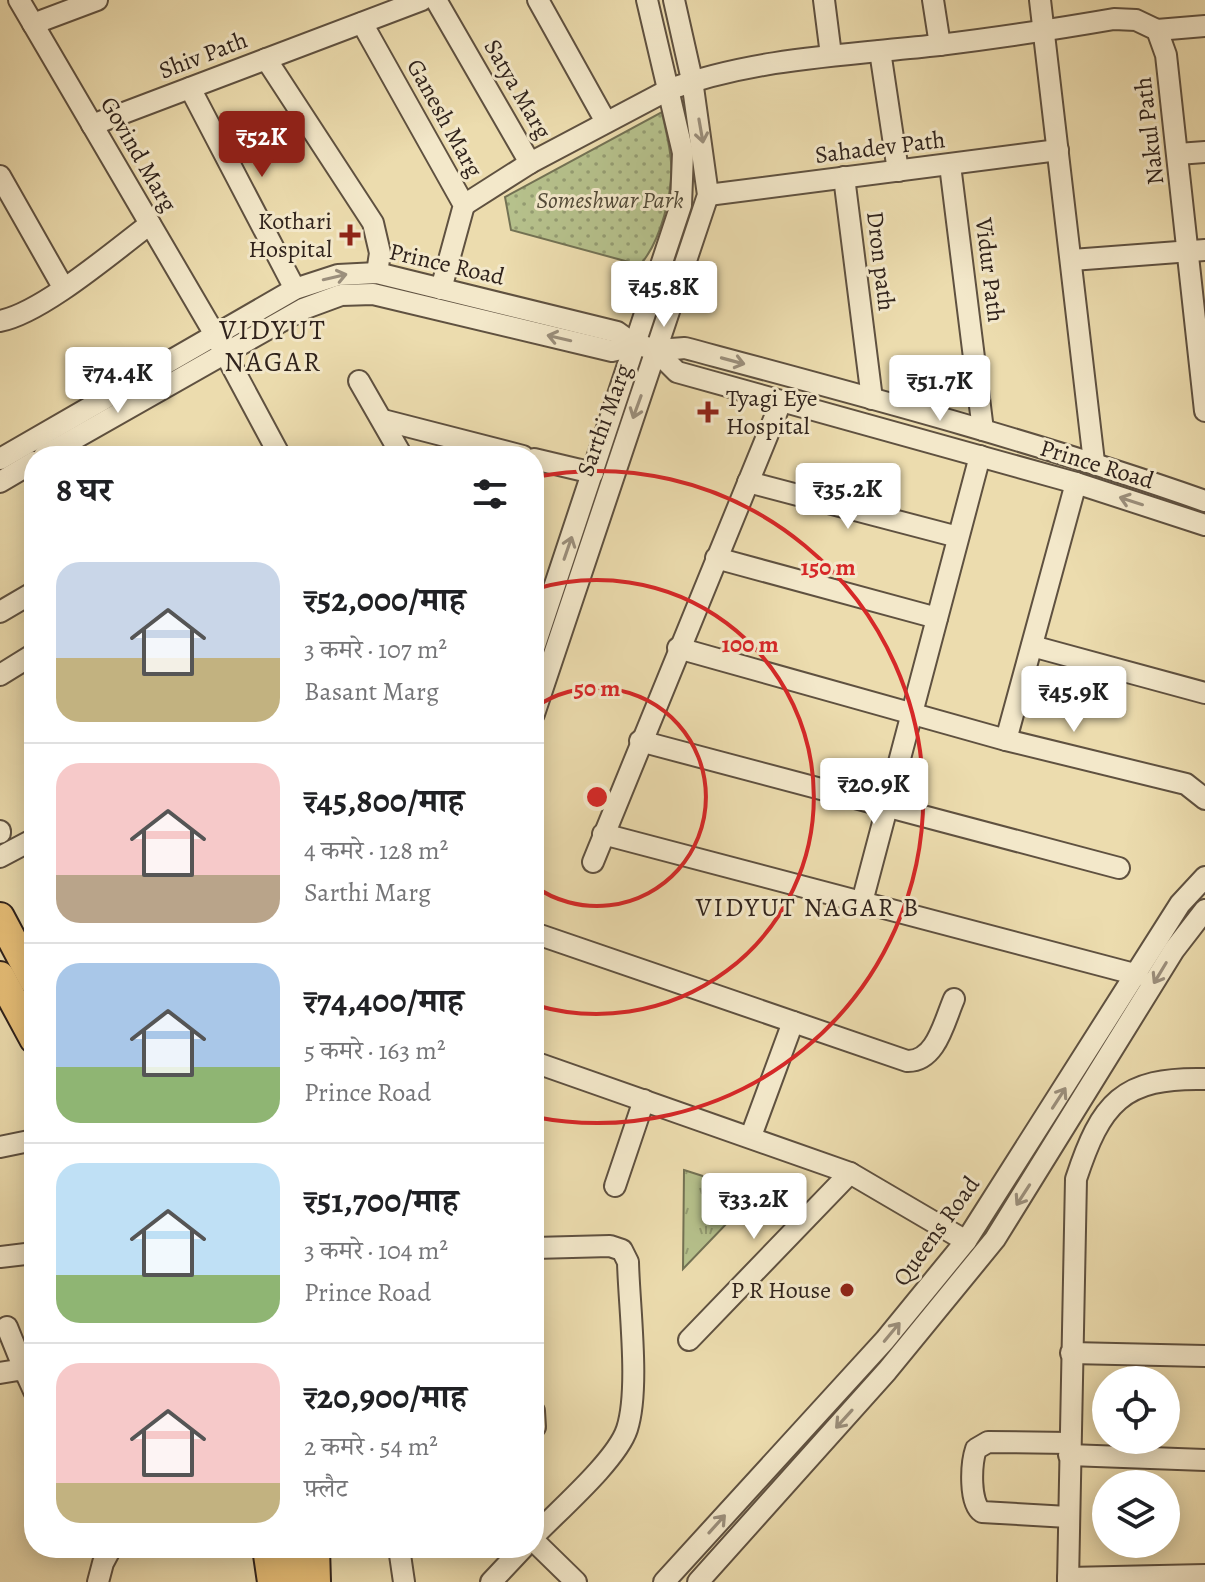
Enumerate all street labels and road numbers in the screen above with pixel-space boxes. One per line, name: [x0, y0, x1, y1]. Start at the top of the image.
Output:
street label: Shiv Path: [154, 23, 252, 86]
street label: Satya Marg: [477, 33, 559, 145]
street label: Ganesh Marg: [399, 53, 491, 183]
street label: Nakul Path: [1127, 75, 1171, 187]
street label: Govind Marg: [93, 91, 185, 217]
street label: Sahadev Path: [813, 123, 947, 171]
street label: Dron path: [859, 209, 903, 313]
street label: Vidur Path: [968, 215, 1012, 324]
street label: Prince Road: [386, 235, 508, 293]
street label: Sarthi Marg: [569, 359, 639, 481]
street label: Prince Road: [1036, 432, 1158, 496]
street label: Queens Road: [885, 1169, 987, 1292]

